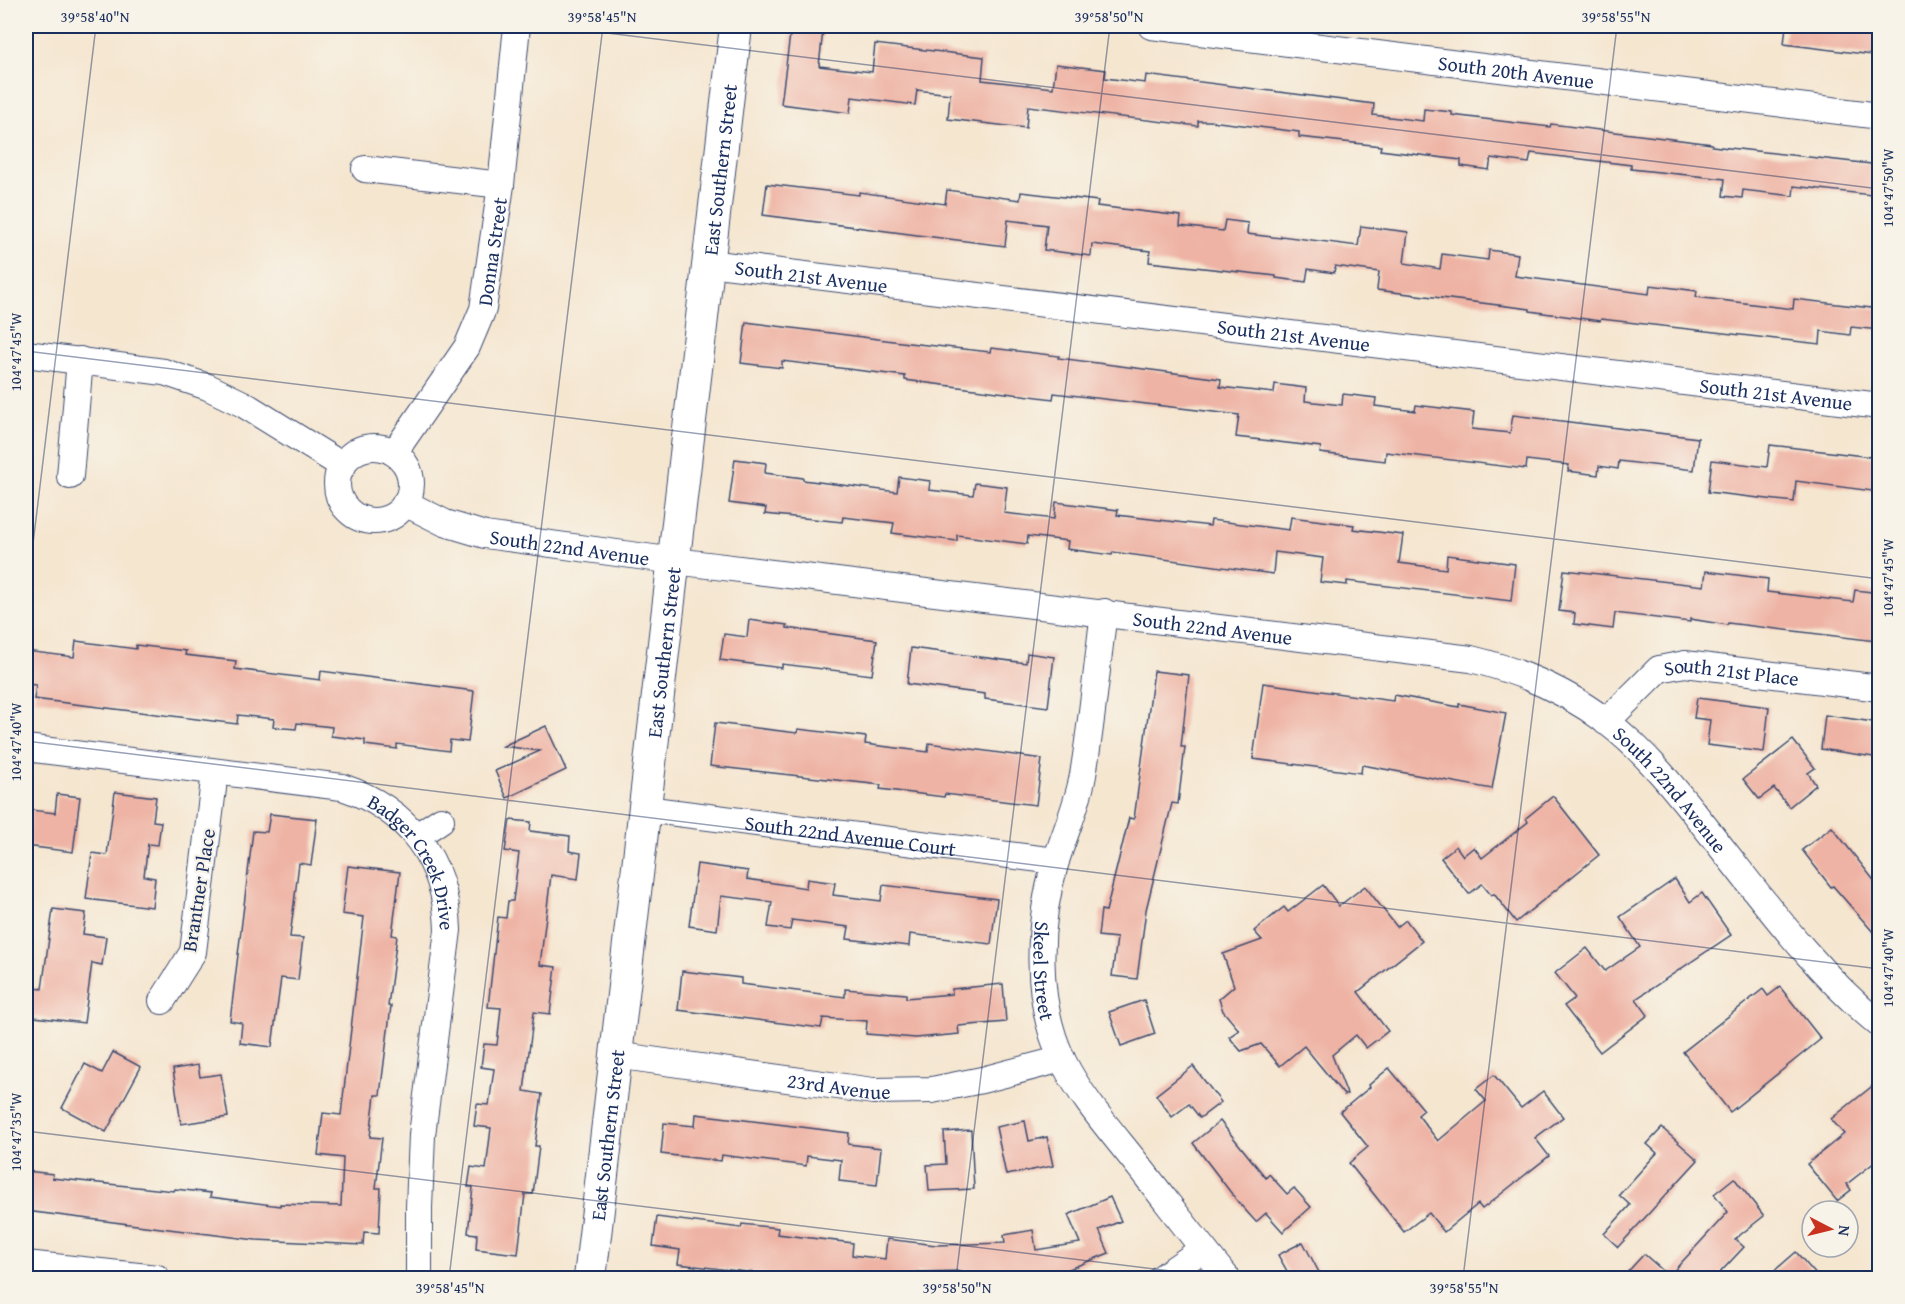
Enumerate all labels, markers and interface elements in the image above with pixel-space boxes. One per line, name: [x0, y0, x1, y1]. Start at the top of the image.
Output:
text: 39°58'40"N: [61, 6, 130, 27]
text: 39°58'45"N: [568, 6, 637, 27]
text: 39°58'50"N: [1075, 6, 1144, 27]
text: 39°58'55"N: [1582, 6, 1651, 27]
street label: South 20th Avenue: [1437, 47, 1596, 95]
street label: East Southern Street: [695, 82, 744, 257]
text: 104°47'50"W: [1877, 148, 1898, 228]
street label: Donna Street: [469, 195, 514, 308]
street label: South 21st Avenue: [733, 252, 889, 299]
street label: South 21st Avenue: [1216, 311, 1372, 358]
text: 104°47'45"W: [5, 312, 26, 392]
street label: South 21st Avenue: [1698, 370, 1854, 417]
street label: South 22nd Avenue: [488, 521, 651, 572]
text: 104°47'45"W: [1877, 538, 1898, 618]
street label: East Southern Street: [639, 565, 687, 739]
street label: South 22nd Avenue: [1131, 603, 1294, 651]
street label: South 21st Place: [1661, 649, 1801, 692]
text: 104°47'40"W: [5, 702, 26, 782]
street label: South 22nd Avenue: [1607, 719, 1735, 859]
street label: Badger Creek Drive: [363, 786, 463, 931]
street label: South 22nd Avenue Court: [743, 807, 957, 863]
street label: Brantner Place: [174, 826, 222, 954]
street label: Skeel Street: [1027, 920, 1063, 1023]
text: 104°47'40"W: [1877, 928, 1898, 1008]
street label: East Southern Street: [582, 1048, 631, 1222]
street label: 23rd Avenue: [785, 1065, 891, 1106]
text: 104°47'35"W: [5, 1092, 26, 1172]
north arrow: [1800, 1199, 1860, 1259]
text: N: [1832, 1224, 1857, 1238]
text: 39°58'45"N: [416, 1277, 485, 1298]
text: 39°58'50"N: [923, 1277, 992, 1298]
text: 39°58'55"N: [1430, 1277, 1499, 1298]

